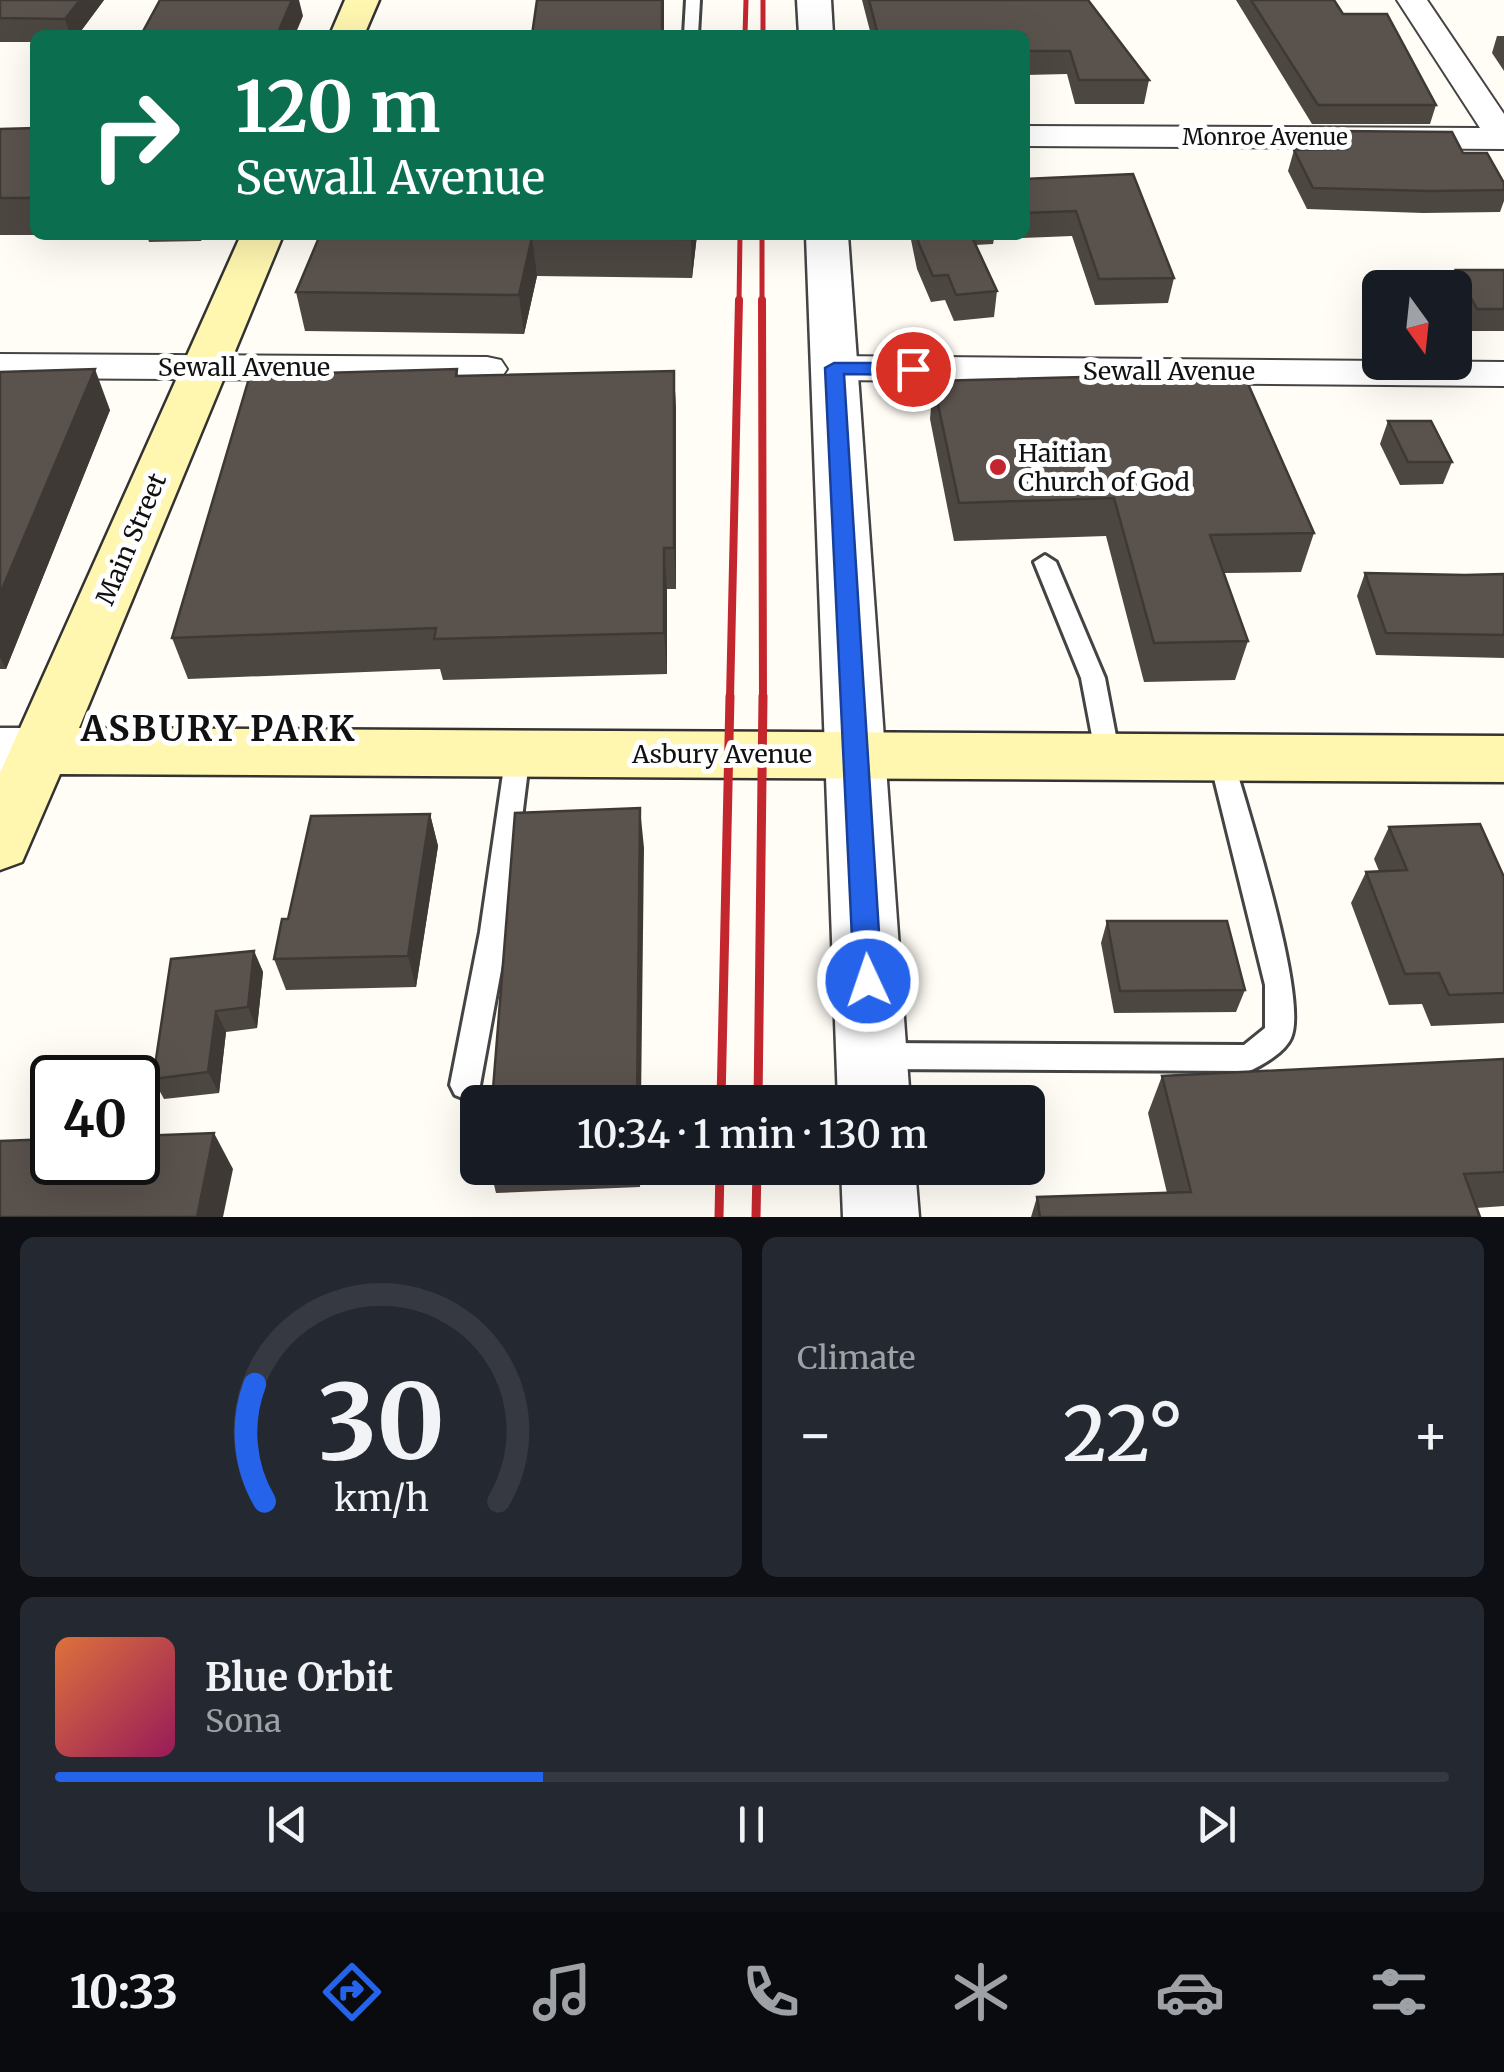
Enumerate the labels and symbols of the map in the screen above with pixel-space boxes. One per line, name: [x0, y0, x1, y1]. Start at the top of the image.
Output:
street label: Monroe Avenue: [1182, 123, 1348, 151]
north arrow: [1362, 270, 1472, 380]
pin: [871, 327, 956, 412]
street label: Sewall Avenue: [158, 351, 330, 383]
street label: Sewall Avenue: [1083, 355, 1255, 387]
place label: Haitian Church of God: [1018, 437, 1190, 498]
marker: Haitian Church of God: [987, 456, 1009, 478]
street label: Main Street: [89, 468, 173, 610]
district label: ASBURY PARK: [80, 707, 357, 751]
street label: Asbury Avenue: [631, 738, 812, 770]
position arrow: [816, 929, 920, 1033]
speed limit sign: 40: [30, 1055, 160, 1185]

